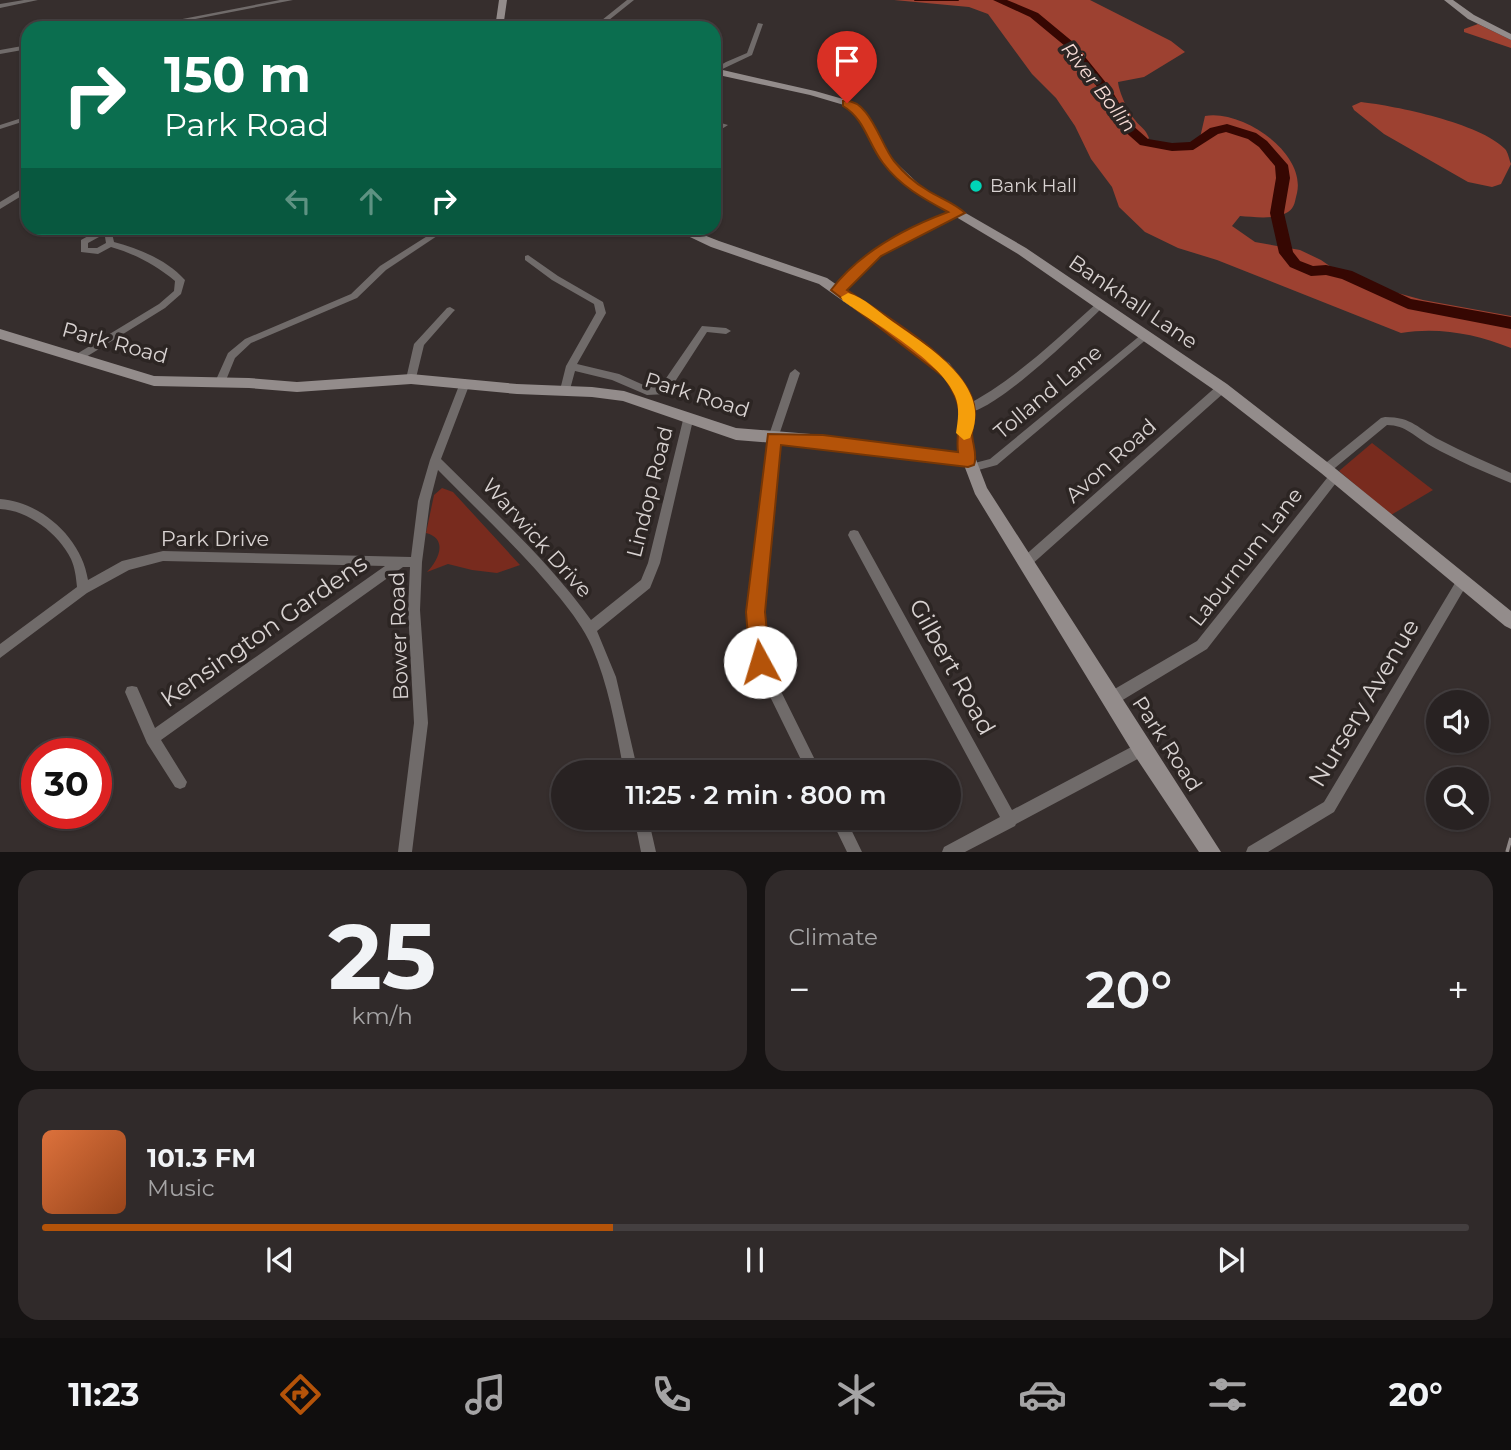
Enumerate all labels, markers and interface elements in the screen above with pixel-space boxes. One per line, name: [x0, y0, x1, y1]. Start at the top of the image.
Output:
pin: [817, 31, 877, 103]
water label: River Bollin: [1056, 38, 1141, 137]
icon: arrive: [828, 42, 866, 80]
text: 150 m: [164, 45, 311, 104]
icon: right: [49, 49, 140, 140]
text: Park Road: [164, 105, 329, 144]
place label: Bank Hall: [990, 175, 1077, 197]
marker: Bank Hall: [968, 178, 984, 194]
icon: left: [279, 182, 317, 220]
icon: ahead: [352, 182, 390, 220]
icon: right: [425, 182, 463, 220]
street label: Bankhall Lane: [1064, 249, 1202, 354]
street label: Park Road: [60, 316, 171, 369]
street label: Tolland Lane: [989, 339, 1107, 444]
street label: Park Road: [642, 367, 753, 422]
street label: Avon Road: [1060, 413, 1161, 508]
street label: Lindop Road: [621, 424, 678, 560]
street label: Warwick Drive: [477, 473, 598, 603]
street label: Laburnum Lane: [1184, 482, 1308, 631]
street label: Park Drive: [161, 526, 269, 551]
street label: Kensington Gardens: [155, 548, 373, 713]
street label: Bower Road: [384, 571, 413, 701]
street label: Gilbert Road: [903, 594, 1002, 740]
street label: Nursery Avenue: [1302, 614, 1425, 792]
position arrow: [723, 625, 797, 699]
map controls: [1426, 690, 1489, 830]
button: sound: [1426, 690, 1489, 753]
street label: Park Road: [1127, 691, 1207, 796]
speed limit sign: 30: [21, 738, 112, 829]
button: search: [1426, 767, 1489, 830]
text: 11:25 · 2 min · 800 m: [625, 779, 887, 811]
text: 25: [328, 901, 436, 1012]
text: Climate: [789, 923, 878, 951]
text: 20°: [1085, 958, 1172, 1021]
text: −: [789, 966, 810, 1013]
text: +: [1447, 966, 1469, 1013]
text: km/h: [352, 1002, 413, 1030]
text: 101.3 FM: [147, 1142, 256, 1174]
text: Music: [147, 1174, 215, 1202]
icon: previous: [261, 1241, 299, 1279]
icon: pause: [736, 1241, 774, 1279]
icon: next: [1212, 1241, 1250, 1279]
icon: directions: [276, 1370, 325, 1419]
icon: music: [461, 1370, 510, 1419]
icon: phone: [647, 1370, 696, 1419]
icon: climate: [832, 1370, 881, 1419]
icon: car: [1018, 1370, 1067, 1419]
icon: filters: [1203, 1370, 1252, 1419]
text: 11:23: [68, 1375, 140, 1414]
text: 20°: [1389, 1375, 1443, 1414]

